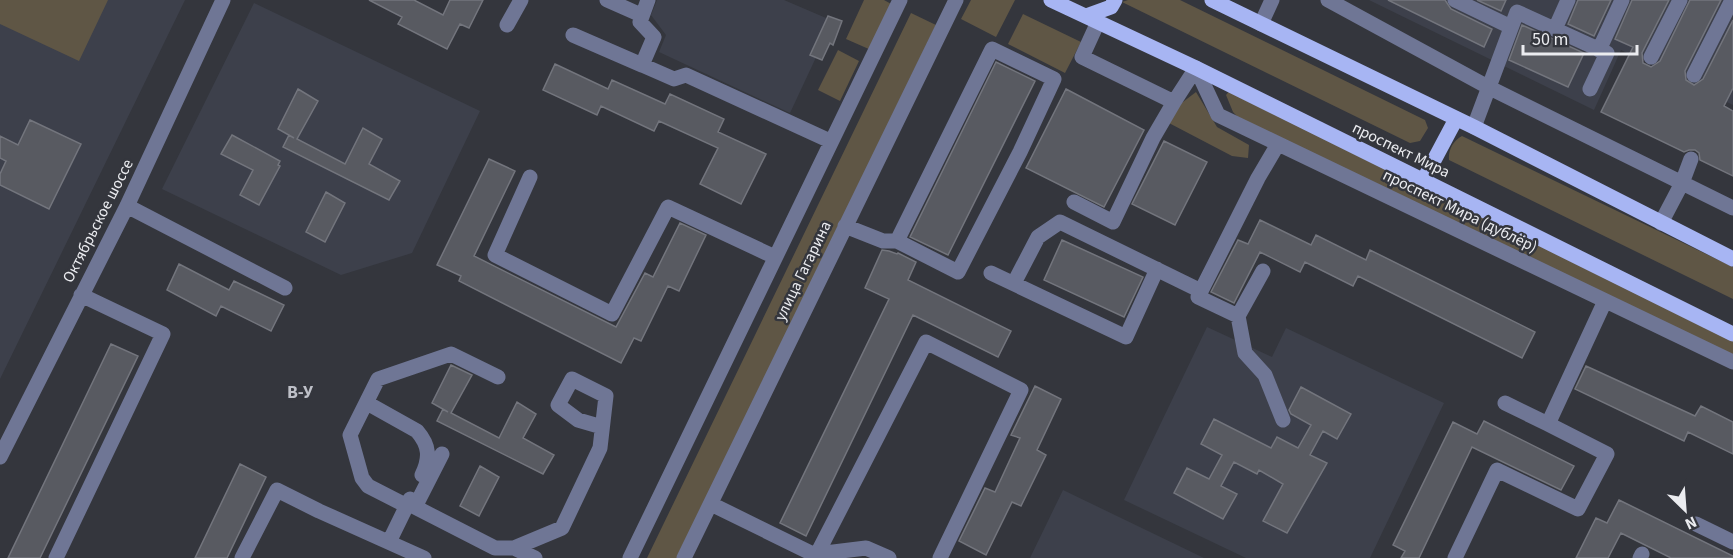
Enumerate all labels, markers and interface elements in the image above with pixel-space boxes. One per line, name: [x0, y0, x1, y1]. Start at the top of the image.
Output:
scale bar: [1523, 18, 1637, 56]
text: 50 m: [1532, 27, 1568, 52]
street label: проспект Мира: [1349, 117, 1453, 183]
street label: Октябрьское шоссе: [57, 155, 139, 287]
street label: проспект Мира (дублёр): [1379, 164, 1541, 258]
street label: улица Гагарина: [769, 217, 837, 325]
district label: В-У: [287, 380, 314, 405]
north arrow: [1655, 480, 1715, 540]
text: N: [1681, 510, 1700, 535]

